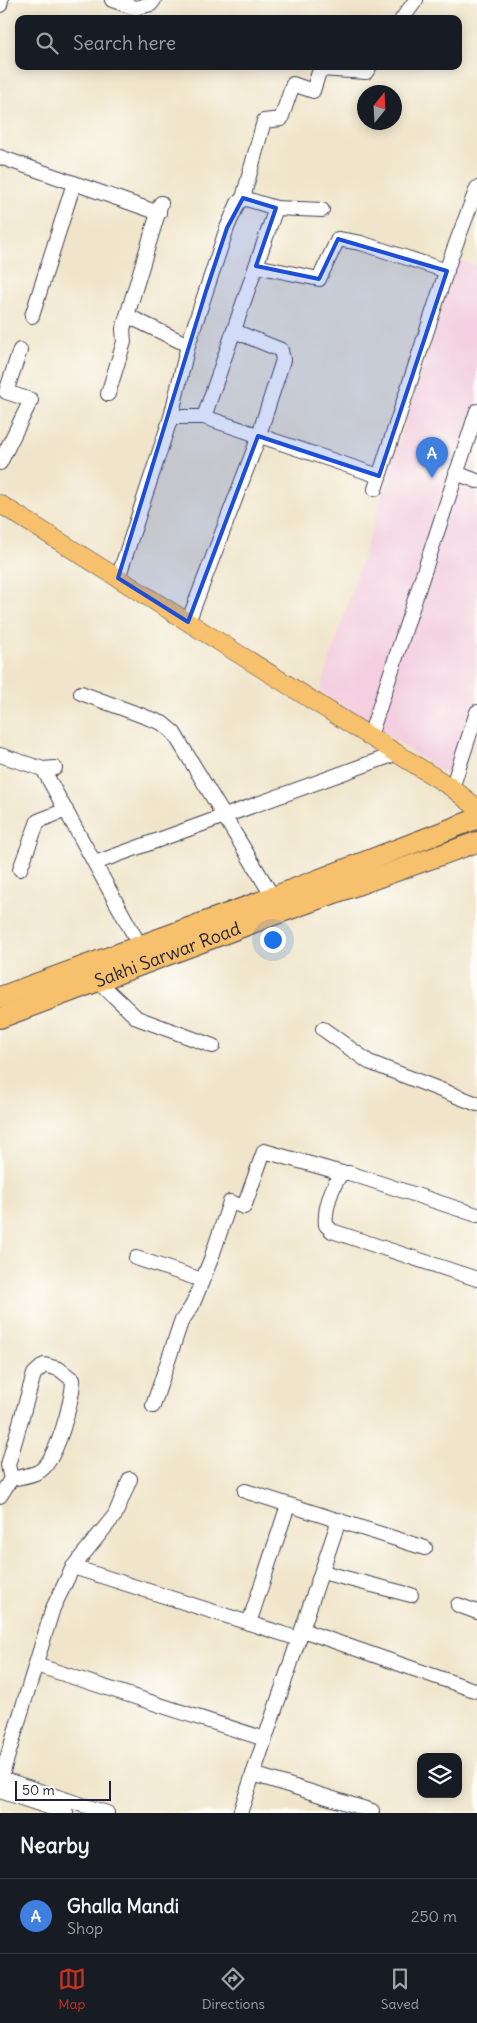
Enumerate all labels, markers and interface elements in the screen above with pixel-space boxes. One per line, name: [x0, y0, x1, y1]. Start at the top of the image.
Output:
search box: [15, 15, 462, 70]
icon: search: [33, 29, 61, 57]
text: Search here: [73, 31, 176, 55]
north arrow: [357, 85, 402, 130]
pin: A: [416, 437, 448, 478]
street label: Sakhi Sarwar Road: [91, 916, 244, 992]
your location: [260, 927, 286, 953]
map controls: [417, 1753, 462, 1798]
button: layers: [417, 1753, 462, 1798]
scale bar: [15, 1778, 111, 1801]
text: 50 m: [22, 1781, 55, 1799]
text: Nearby: [20, 1832, 90, 1859]
text: Ghalla Mandi: [67, 1894, 179, 1918]
text: A: [31, 1906, 41, 1926]
text: 250 m: [411, 1906, 457, 1926]
text: Shop: [67, 1918, 103, 1938]
tab: Map: [58, 1965, 86, 2013]
tab: Directions: [202, 1965, 265, 2013]
tab: Saved: [381, 1965, 419, 2013]

